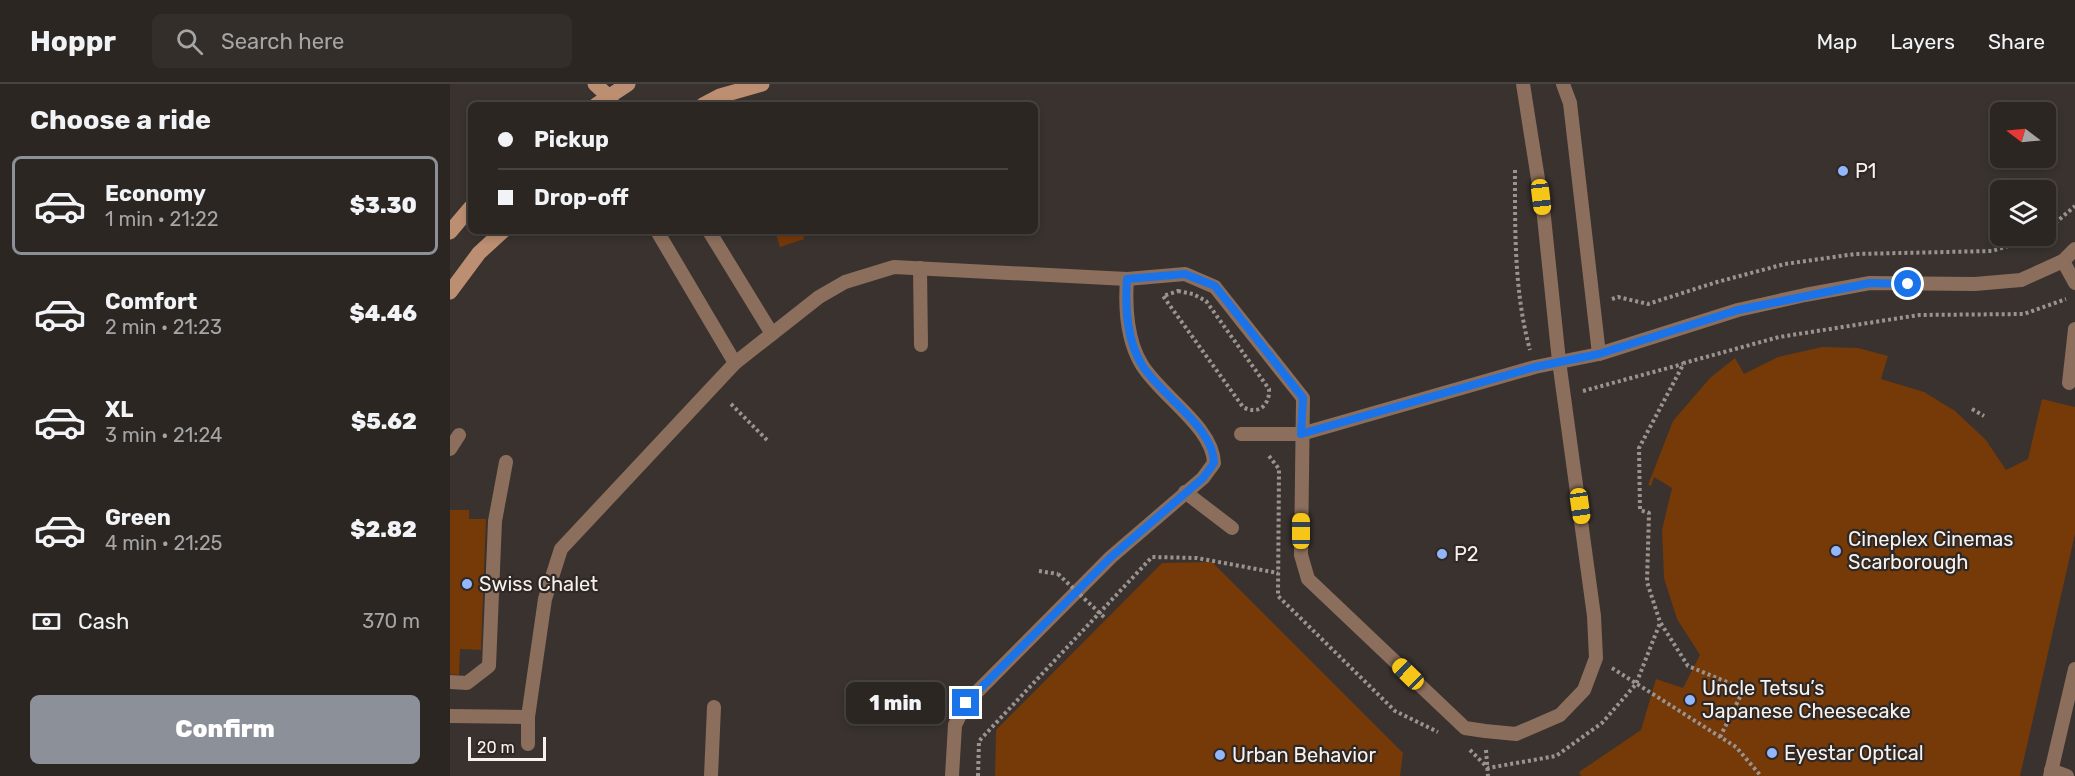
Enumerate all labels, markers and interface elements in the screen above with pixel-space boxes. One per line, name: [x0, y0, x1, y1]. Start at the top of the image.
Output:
search box: [152, 14, 572, 68]
text: Hoppr: [30, 25, 116, 58]
icon: search: [173, 25, 206, 58]
text: Search here: [221, 28, 344, 55]
text: Map: [1816, 29, 1857, 54]
text: Layers: [1890, 29, 1955, 54]
text: Share: [1988, 29, 2045, 54]
north arrow: [1990, 102, 2056, 168]
map controls: [1990, 102, 2056, 246]
text: Choose a ride: [30, 104, 211, 136]
text: Pickup: [534, 126, 609, 153]
place label: P1: [1855, 159, 1876, 183]
marker: P1: [1836, 164, 1850, 178]
car: [1530, 178, 1552, 216]
icon: car: [33, 179, 87, 233]
text: Economy: [105, 180, 206, 207]
button: layers: [1990, 180, 2056, 246]
text: Drop-off: [534, 184, 629, 211]
text: $3.30: [350, 192, 417, 219]
text: 1 min · 21:22: [105, 207, 219, 231]
route start: [1894, 270, 1921, 297]
icon: car: [33, 287, 87, 341]
text: Comfort: [105, 288, 197, 315]
text: $4.46: [349, 300, 417, 327]
text: 2 min · 21:23: [105, 315, 222, 339]
icon: car: [33, 395, 87, 449]
text: XL: [105, 396, 133, 423]
text: $5.62: [351, 408, 417, 435]
text: 3 min · 21:24: [105, 423, 222, 447]
car: [1569, 487, 1591, 525]
icon: car: [33, 503, 87, 557]
text: Green: [105, 504, 171, 531]
car: [1292, 513, 1310, 549]
text: $2.82: [350, 516, 417, 543]
place label: Cineplex Cinemas Scarborough: [1848, 527, 2013, 574]
text: 4 min · 21:25: [105, 531, 223, 555]
place label: P2: [1454, 542, 1479, 566]
marker: Cineplex Cinemas Scarborough: [1829, 544, 1843, 558]
marker: P2: [1435, 547, 1449, 561]
place label: Swiss Chalet: [479, 572, 598, 596]
marker: Swiss Chalet: [460, 577, 474, 591]
icon: cash: [30, 605, 63, 638]
text: Cash: [78, 608, 129, 635]
text: 370 m: [362, 609, 420, 633]
car: [1389, 655, 1427, 693]
place label: Uncle Tetsu’s Japanese Cheesecake: [1702, 676, 1911, 723]
callout: 1 min: [846, 682, 945, 724]
route end: [952, 689, 979, 716]
text: 1 min: [869, 691, 922, 715]
marker: Uncle Tetsu’s Japanese Cheesecake: [1683, 693, 1697, 707]
button: Confirm: [30, 695, 420, 764]
scale bar: [468, 734, 546, 762]
text: 20 m: [477, 738, 515, 757]
place label: Eyestar Optical: [1784, 741, 1924, 765]
place label: Urban Behavior: [1232, 743, 1377, 767]
marker: Eyestar Optical: [1765, 746, 1779, 760]
marker: Urban Behavior: [1213, 748, 1227, 762]

